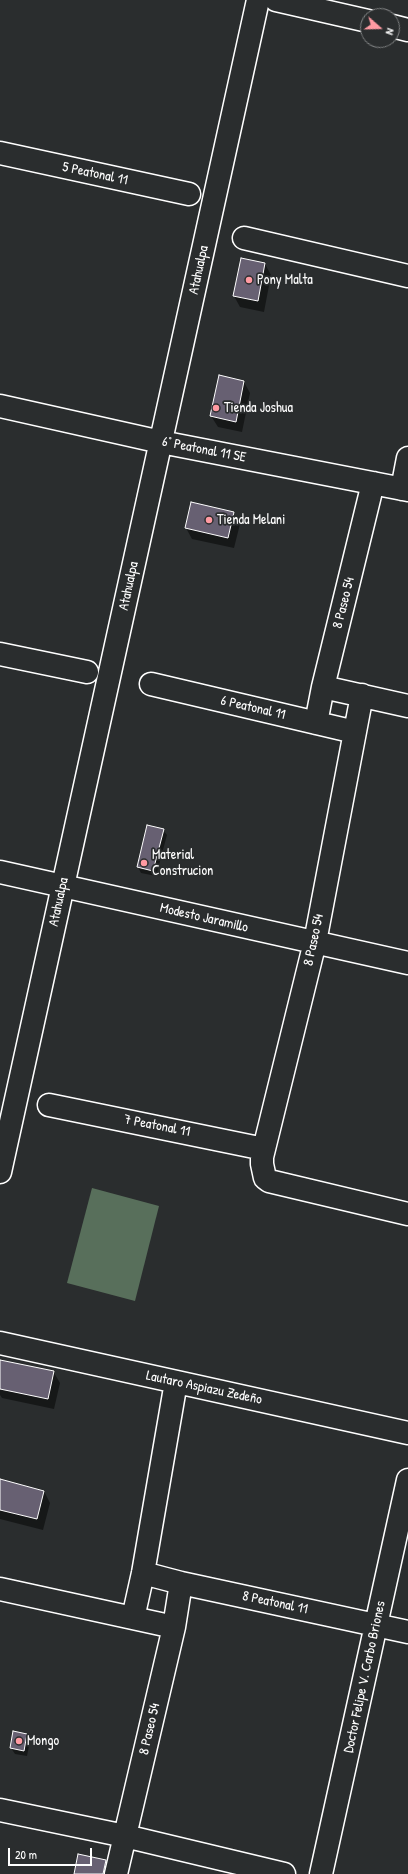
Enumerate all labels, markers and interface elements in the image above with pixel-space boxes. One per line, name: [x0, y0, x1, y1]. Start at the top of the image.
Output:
north arrow: [360, 8, 400, 48]
text: N: [383, 27, 398, 37]
street label: 5 Peatonal 11: [61, 159, 129, 189]
street label: Atahualpa: [186, 244, 212, 296]
place label: Pony Malta: [257, 272, 313, 288]
marker: Pony Malta: [244, 275, 254, 285]
place label: Tienda Joshua: [224, 400, 293, 416]
marker: Tienda Joshua: [211, 403, 221, 413]
street label: 6° Peatonal 11 SE: [161, 434, 247, 466]
place label: Tienda Melani: [217, 512, 285, 528]
marker: Tienda Melani: [204, 515, 214, 525]
street label: Atahualpa: [116, 560, 142, 612]
street label: 8 Paseo 54: [329, 575, 359, 631]
street label: 6 Peatonal 11: [219, 692, 287, 724]
place label: Material Construcion: [152, 847, 213, 880]
marker: Material Construcion: [139, 858, 149, 868]
street label: Atahualpa: [46, 876, 72, 928]
street label: Modesto Jaramillo: [158, 900, 250, 936]
street label: 8 Paseo 54: [300, 913, 328, 967]
street label: 7 Peatonal 11: [122, 1111, 192, 1141]
street label: Lautaro Aspiazu Zedeño: [144, 1367, 264, 1409]
street label: 8 Peatonal 11: [241, 1588, 309, 1618]
street label: Doctor Felipe V. Carbo Briones: [341, 1599, 389, 1755]
street label: 8 Paseo 54: [136, 1702, 164, 1756]
place label: Mongo: [27, 1733, 59, 1749]
marker: Mongo: [14, 1736, 24, 1746]
scale bar: [10, 1840, 94, 1866]
text: 20 m: [15, 1846, 37, 1863]

